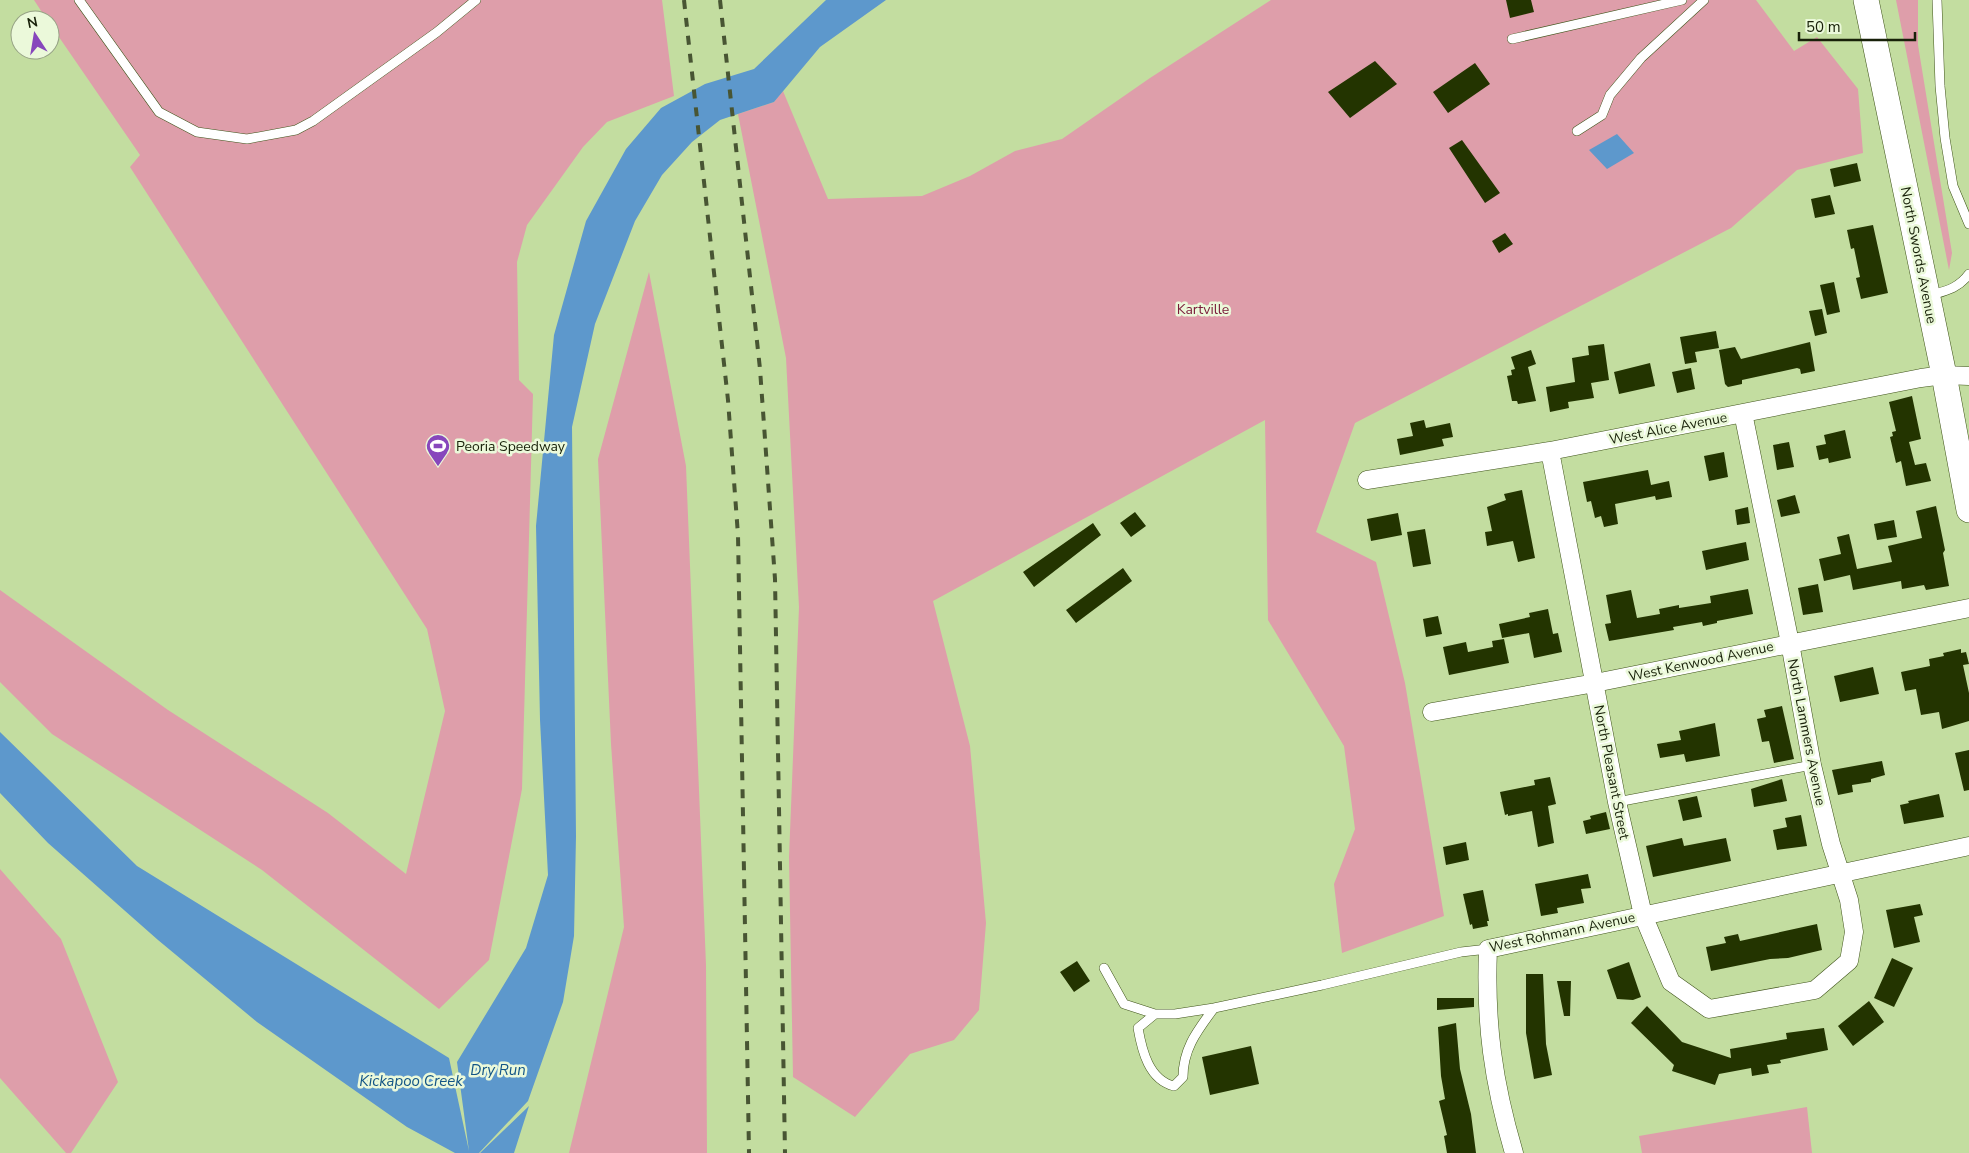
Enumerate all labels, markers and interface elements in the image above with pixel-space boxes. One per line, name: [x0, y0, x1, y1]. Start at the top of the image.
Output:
north arrow: [10, 10, 60, 60]
scale bar: [1799, 10, 1915, 42]
text: N: [25, 12, 40, 33]
text: 50 m: [1806, 17, 1841, 37]
street label: North Swords Avenue: [1896, 185, 1941, 325]
park label: Kartville: [1177, 300, 1229, 319]
street label: West Alice Avenue: [1607, 408, 1729, 449]
sports icon: Peoria Speedway: [425, 433, 451, 467]
place label: Peoria Speedway: [456, 437, 566, 456]
street label: West Kenwood Avenue: [1627, 637, 1775, 686]
street label: North Lammers Avenue: [1783, 657, 1830, 807]
street label: North Pleasant Street: [1589, 703, 1634, 841]
street label: West Rohmann Avenue: [1487, 908, 1637, 957]
water label: Dry Run: [470, 1060, 526, 1080]
water label: Kickapoo Creek: [359, 1071, 463, 1091]

